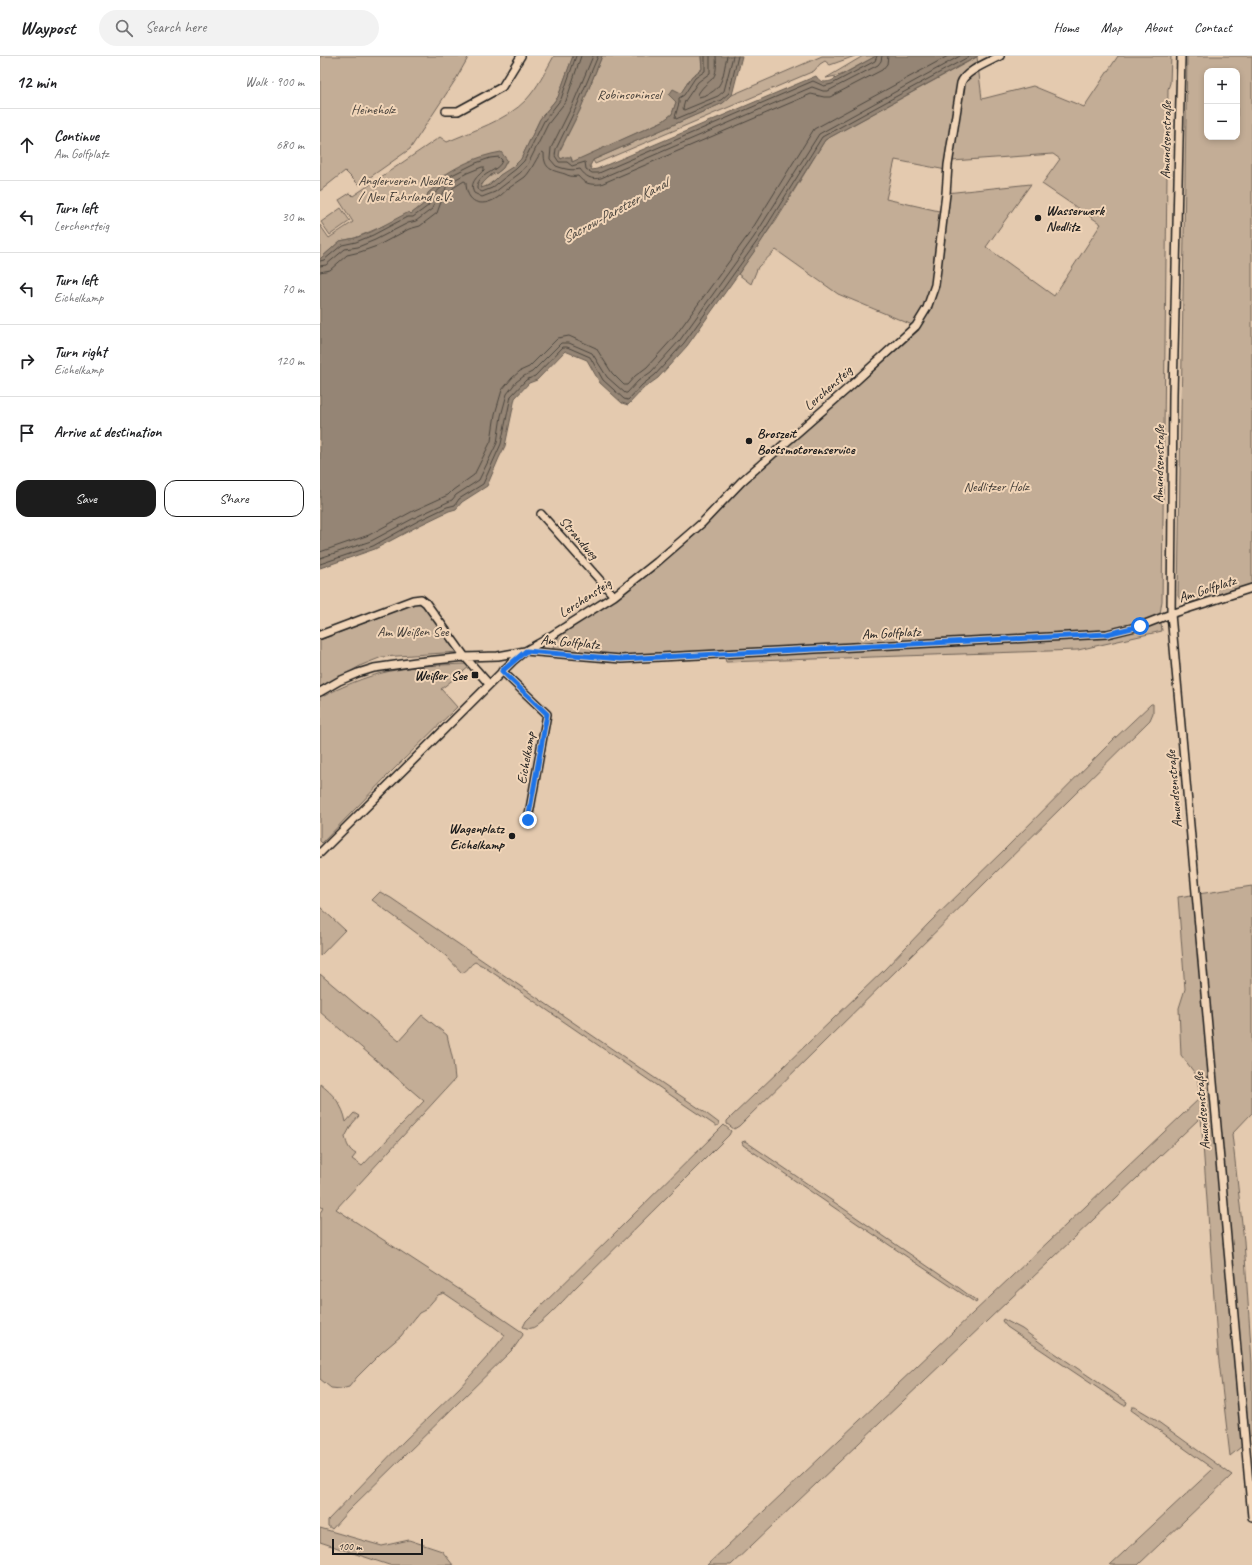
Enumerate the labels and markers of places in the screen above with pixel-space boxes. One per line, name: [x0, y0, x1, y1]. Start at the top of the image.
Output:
place label: Wasserwerk Nedlitz: [1046, 202, 1106, 235]
marker: Wasserwerk Nedlitz: [1033, 213, 1043, 223]
place label: Broszeit Bootsmotorenservice: [757, 425, 856, 458]
marker: Broszeit Bootsmotorenservice: [744, 436, 754, 446]
place label: Weißer See: [414, 667, 468, 684]
marker: Weißer See: [470, 670, 480, 680]
place label: Wagenplatz Eichelkamp: [449, 820, 506, 853]
marker: Wagenplatz Eichelkamp: [507, 831, 517, 841]

